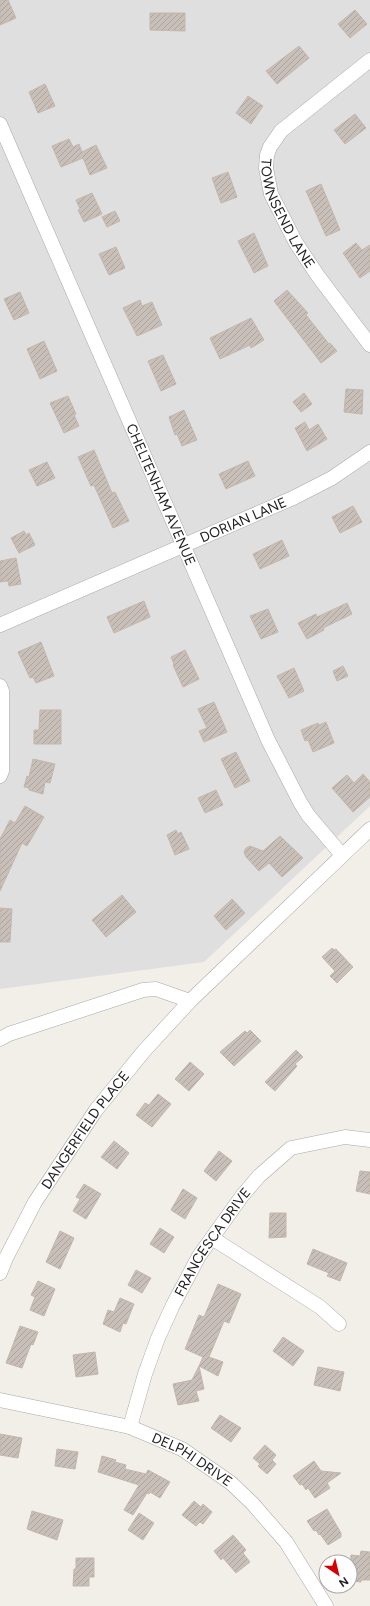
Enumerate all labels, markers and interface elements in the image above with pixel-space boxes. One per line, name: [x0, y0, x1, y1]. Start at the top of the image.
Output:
street label: TOWNSEND LANE: [257, 158, 319, 271]
street label: CHELTENHAM AVENUE: [123, 421, 200, 568]
street label: DORIAN LANE: [197, 493, 289, 546]
street label: DANGERFIELD PLACE: [38, 1068, 133, 1192]
street label: FRANCESCA DRIVE: [171, 1184, 254, 1299]
street label: DELPHI DRIVE: [149, 1429, 236, 1490]
north arrow: [318, 1554, 358, 1594]
text: N: [336, 1574, 351, 1590]

